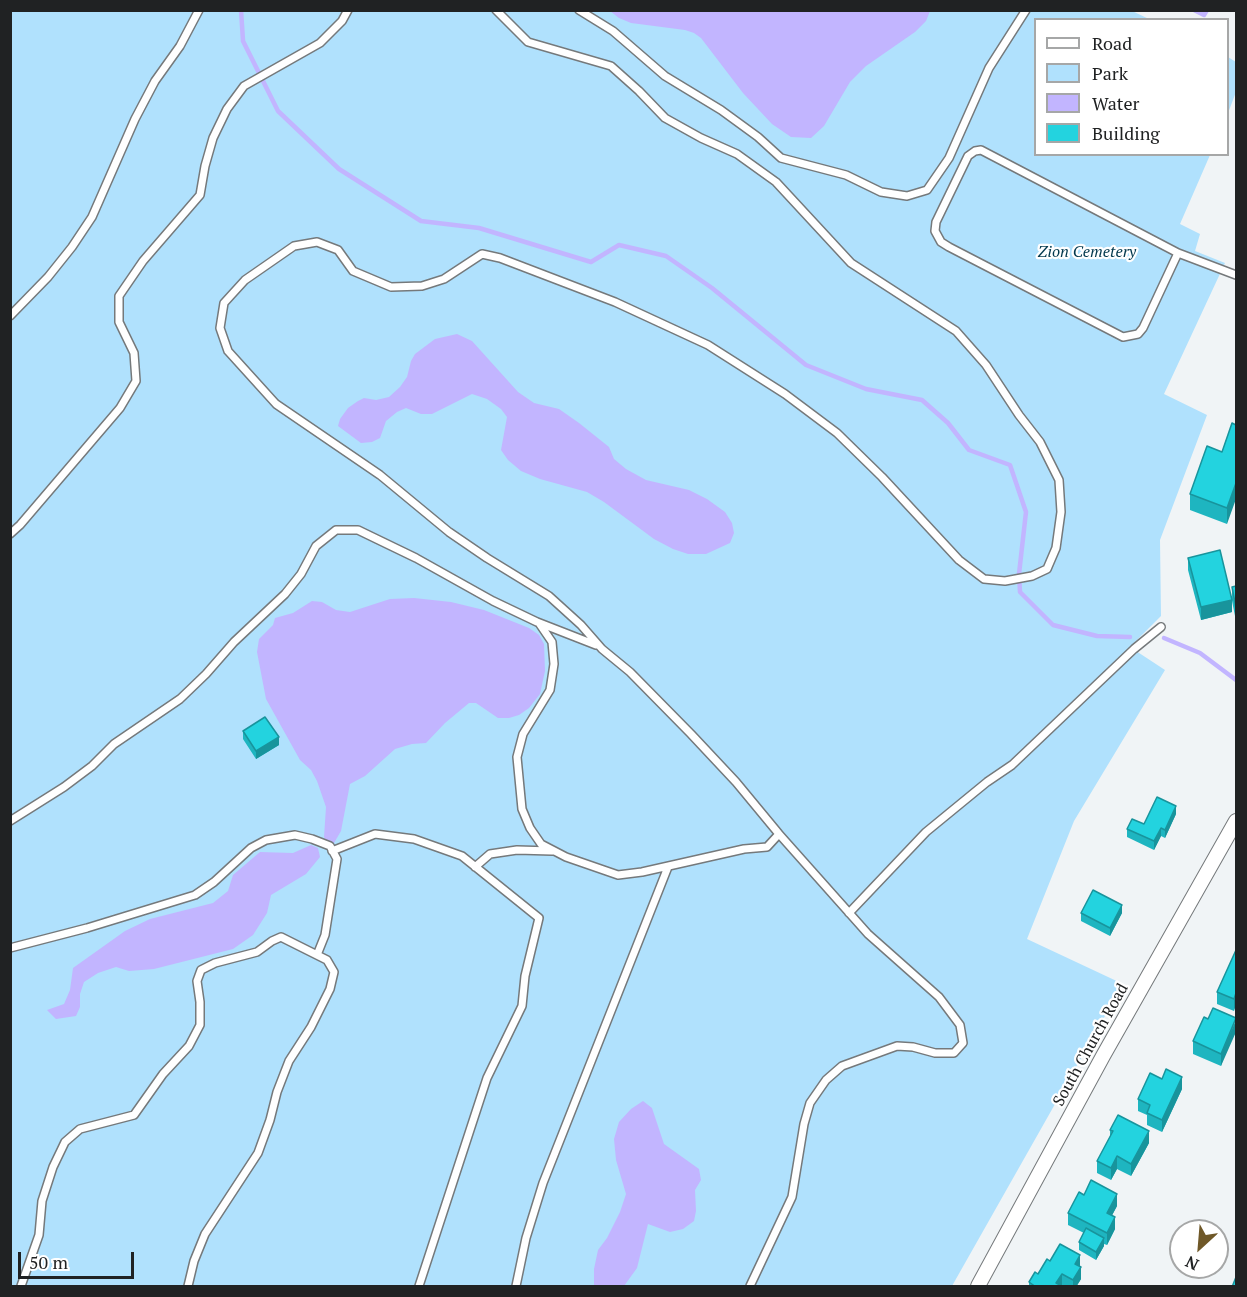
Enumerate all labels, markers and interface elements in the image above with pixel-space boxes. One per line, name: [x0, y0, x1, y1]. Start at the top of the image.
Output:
legend: [1034, 18, 1229, 156]
text: Road: [1092, 31, 1132, 55]
text: Park: [1092, 61, 1128, 85]
text: Water: [1092, 91, 1139, 115]
text: Building: [1092, 121, 1160, 145]
park label: Zion Cemetery: [1038, 242, 1136, 262]
street label: South Church Road: [1049, 980, 1133, 1110]
north arrow: [1169, 1219, 1229, 1279]
scale bar: [21, 1240, 136, 1278]
text: 50 m: [29, 1250, 68, 1274]
text: N: [1182, 1251, 1202, 1276]

